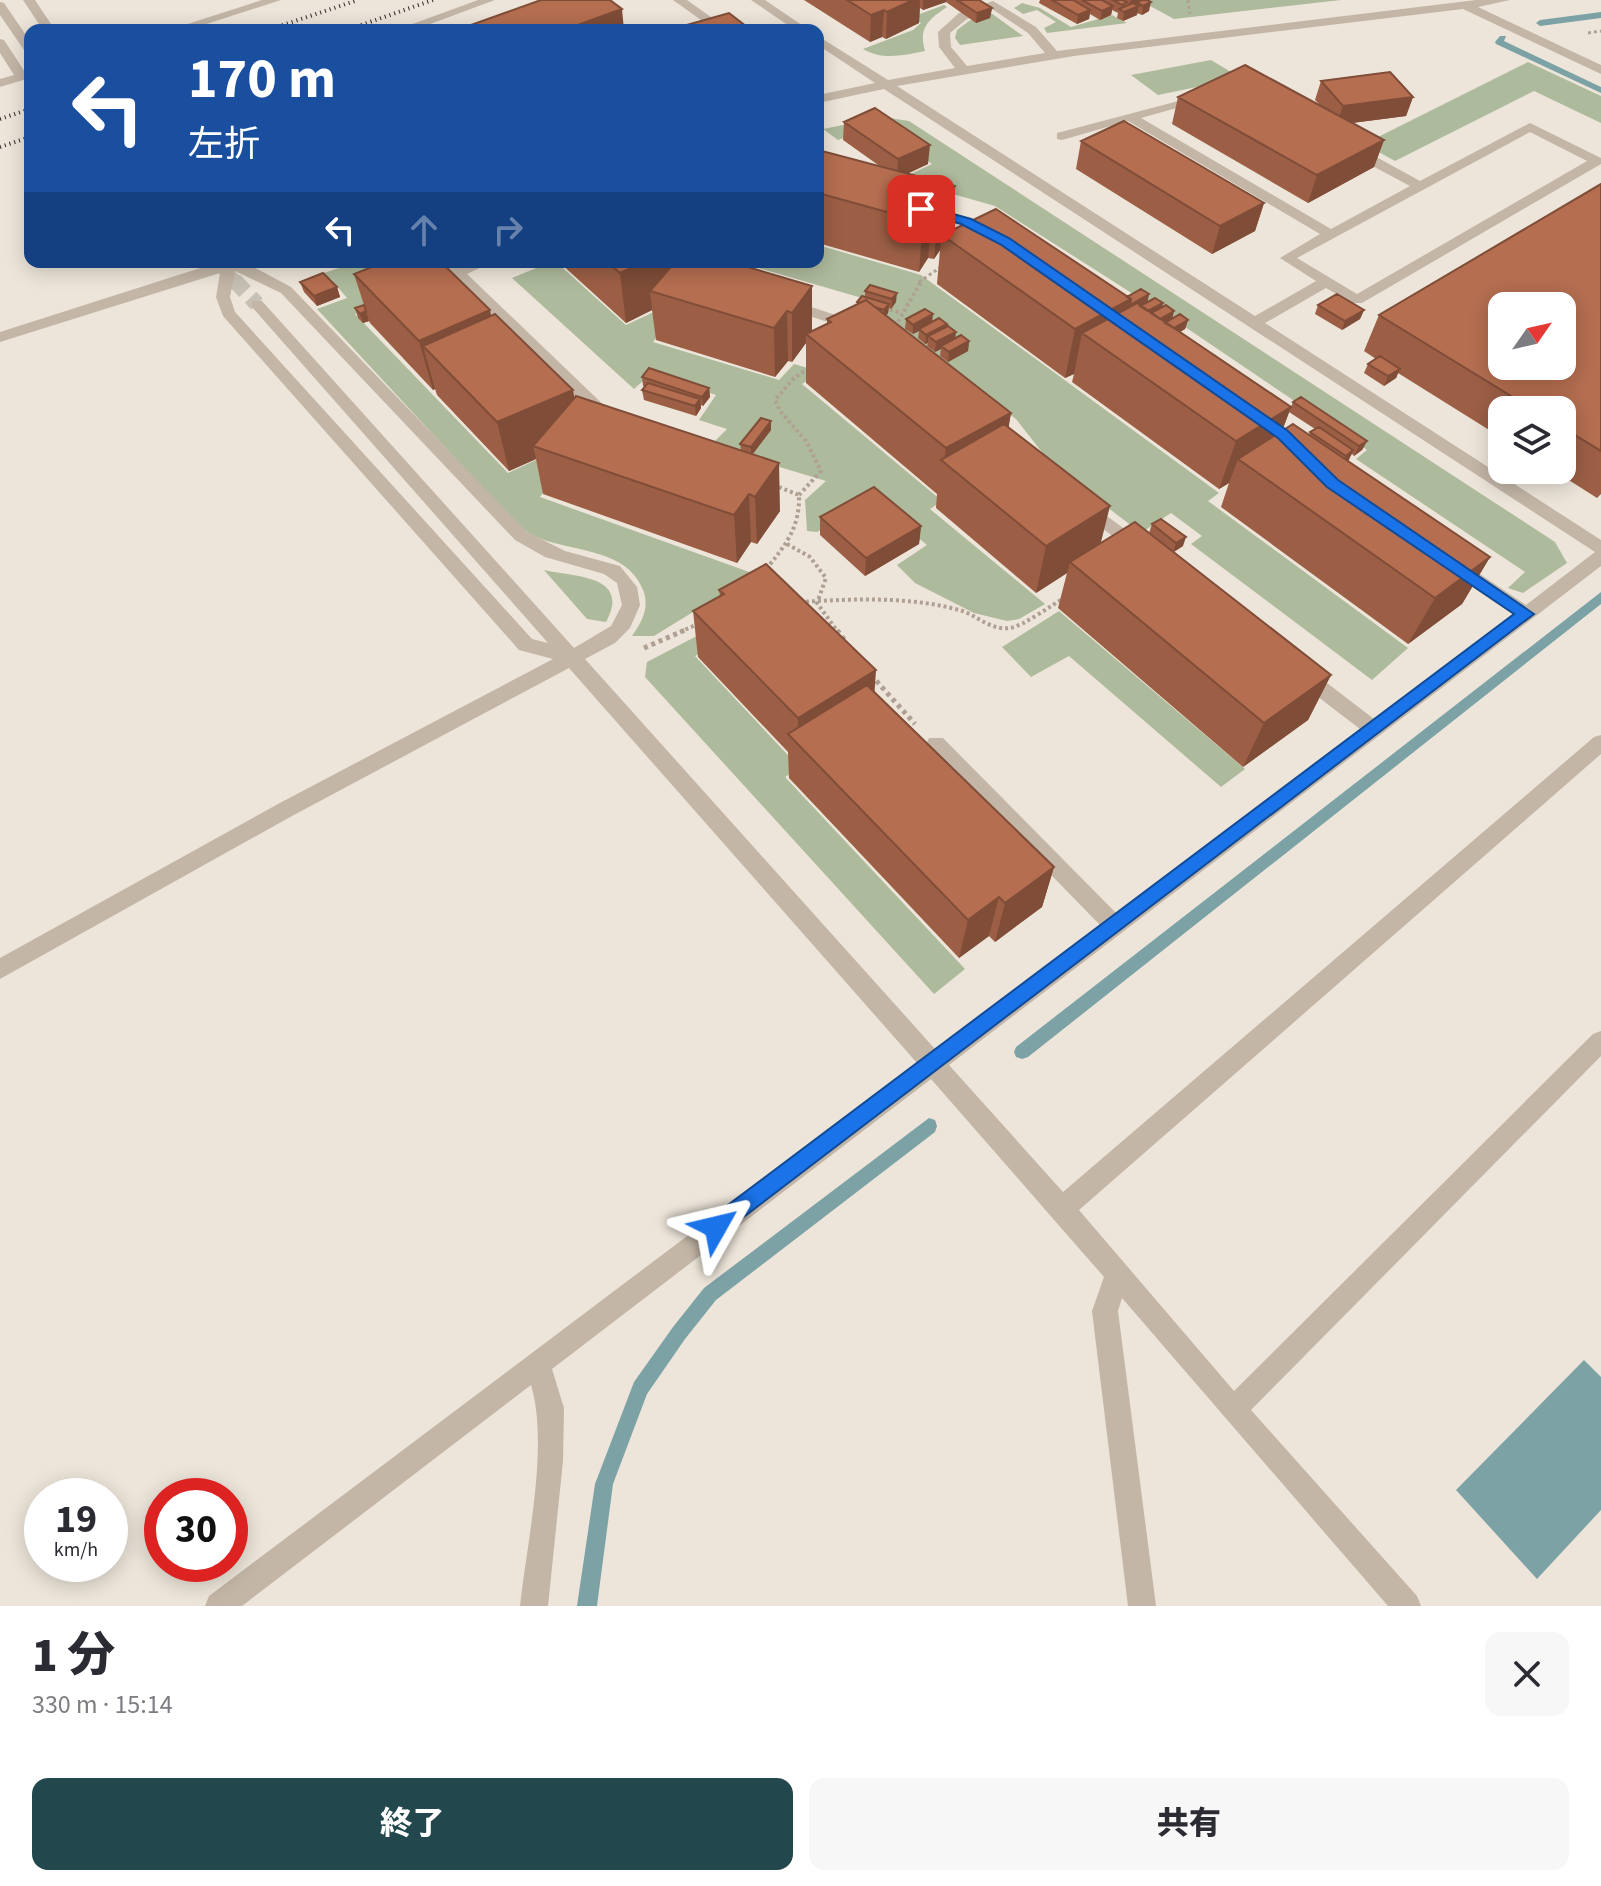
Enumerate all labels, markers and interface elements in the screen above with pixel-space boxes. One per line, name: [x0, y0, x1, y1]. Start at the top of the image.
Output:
text: 170 m: [188, 40, 336, 119]
icon: left: [56, 56, 160, 160]
text: 左折: [188, 119, 260, 170]
pin: [887, 175, 955, 243]
icon: arrive: [899, 187, 943, 231]
icon: left: [318, 208, 362, 252]
icon: ahead: [402, 208, 446, 252]
icon: right: [486, 208, 530, 252]
north arrow: [1488, 292, 1576, 380]
map controls: [1488, 292, 1576, 484]
button: layers: [1488, 396, 1576, 484]
position arrow: [674, 1185, 758, 1269]
speed limit sign: 30: [144, 1478, 248, 1582]
text: 19: [55, 1491, 97, 1548]
text: km/h: [54, 1536, 98, 1564]
text: 1 分: [32, 1622, 115, 1690]
button: close: [1485, 1632, 1569, 1716]
text: 330 m · 15:14: [32, 1686, 173, 1723]
button: 終了: [32, 1778, 793, 1870]
button: 共有: [809, 1778, 1569, 1870]

